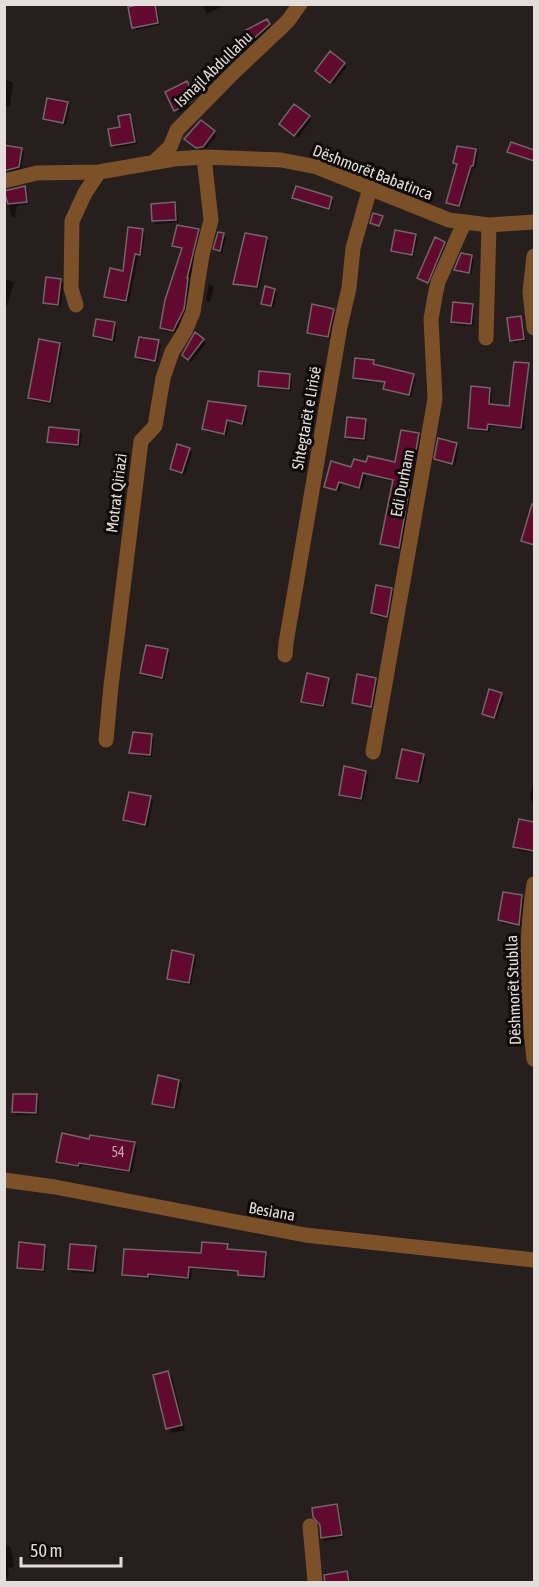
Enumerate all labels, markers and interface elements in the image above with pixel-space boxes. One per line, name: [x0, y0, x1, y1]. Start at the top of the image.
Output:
street label: Ismajl Abdullahu: [170, 27, 256, 111]
street label: Dëshmorët Babatinca: [311, 141, 435, 203]
street label: Shtegtarët e Lirisë: [288, 365, 325, 471]
street label: Edi Durham: [387, 448, 417, 518]
street label: Motrat Qiriazi: [102, 452, 130, 534]
street label: Dëshmorët Stublla: [502, 935, 524, 1045]
house number: 54: [111, 1144, 125, 1160]
street label: Besiana: [247, 1198, 297, 1224]
scale bar: [21, 1530, 122, 1568]
text: 50 m: [30, 1540, 62, 1561]

